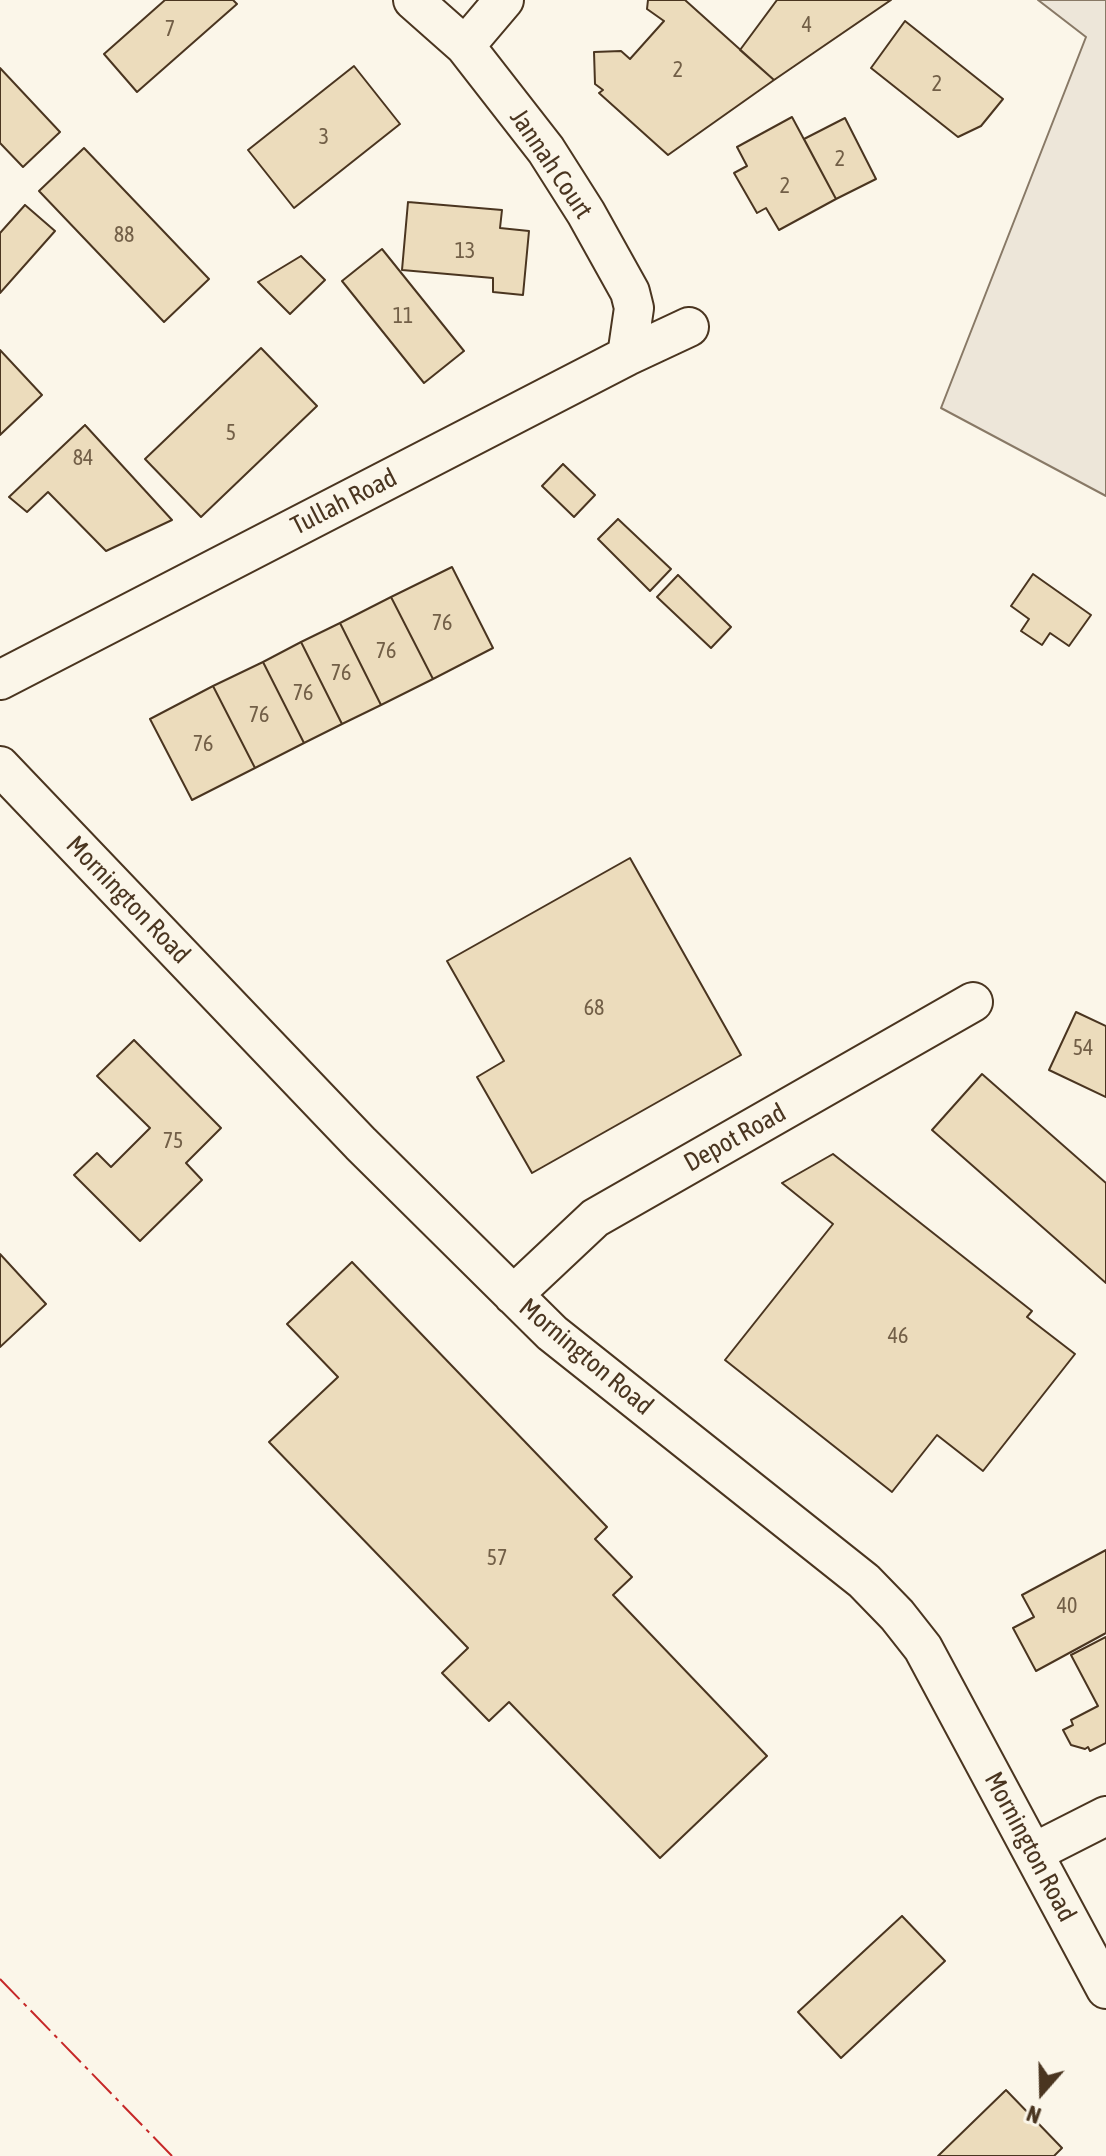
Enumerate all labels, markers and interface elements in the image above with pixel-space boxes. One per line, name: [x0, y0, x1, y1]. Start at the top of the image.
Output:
house number: 4: [802, 12, 812, 38]
house number: 7: [165, 16, 175, 42]
house number: 2: [673, 57, 683, 83]
house number: 2: [932, 71, 942, 97]
street label: Jannah Court: [503, 103, 599, 225]
house number: 3: [319, 124, 329, 150]
house number: 2: [835, 146, 845, 172]
house number: 2: [780, 173, 790, 199]
house number: 88: [114, 222, 134, 248]
house number: 13: [455, 238, 475, 264]
house number: 11: [393, 303, 413, 329]
house number: 5: [226, 420, 236, 446]
house number: 84: [73, 445, 93, 471]
street label: Tullah Road: [286, 462, 402, 542]
house number: 76: [432, 610, 452, 636]
house number: 76: [376, 638, 396, 664]
house number: 76: [331, 660, 351, 686]
house number: 76: [293, 680, 313, 706]
house number: 76: [249, 702, 269, 728]
house number: 76: [193, 731, 213, 757]
street label: Mornington Road: [59, 830, 197, 970]
house number: 68: [584, 995, 604, 1021]
house number: 54: [1073, 1035, 1093, 1061]
street label: Depot Road: [679, 1097, 791, 1179]
house number: 75: [163, 1128, 183, 1154]
street label: Mornington Road: [513, 1292, 659, 1422]
house number: 46: [888, 1323, 908, 1349]
house number: 57: [487, 1545, 507, 1571]
house number: 40: [1057, 1593, 1077, 1619]
street label: Mornington Road: [978, 1767, 1082, 1927]
north arrow: [1002, 2052, 1082, 2132]
text: N: [1023, 2100, 1044, 2129]

